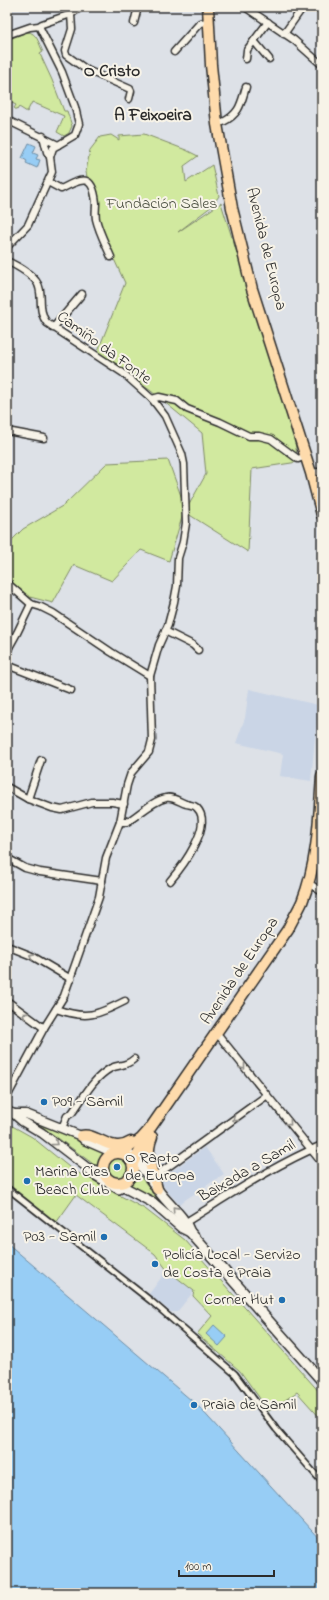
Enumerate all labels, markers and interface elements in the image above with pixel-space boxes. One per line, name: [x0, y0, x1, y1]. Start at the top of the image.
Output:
district label: O Cristo: [84, 59, 140, 84]
district label: A Feixoeira: [114, 103, 192, 128]
street label: Avenida de Europa: [239, 185, 293, 313]
park label: Fundación Sales: [106, 192, 217, 216]
street label: Camiño da Fonte: [52, 305, 157, 391]
street label: Avenida de Europa: [195, 912, 285, 1030]
one-way arrow: [28, 953, 36, 961]
one-way arrow: [23, 1013, 30, 1020]
one-way arrow: [239, 1062, 246, 1069]
place label: P09 - Samil: [52, 1090, 123, 1114]
marker: P09 - Samil: [39, 1097, 49, 1107]
one-way arrow: [232, 1114, 239, 1121]
one-way arrow: [284, 1118, 291, 1126]
street label: Baixada a Samil: [193, 1133, 301, 1209]
one-way arrow: [50, 1138, 57, 1145]
place label: O Rapto de Europa: [125, 1146, 195, 1188]
place label: Marina Cies Beach Club: [34, 1160, 110, 1202]
marker: O Rapto de Europa: [112, 1162, 122, 1172]
marker: Marina Cies Beach Club: [22, 1176, 32, 1186]
one-way arrow: [172, 1207, 179, 1214]
place label: P03 - Samil: [23, 1225, 96, 1249]
marker: P03 - Samil: [99, 1232, 109, 1242]
place label: Policía Local - Servizo de Costa e Praia: [163, 1243, 301, 1285]
marker: Policía Local - Servizo de Costa e Praia: [150, 1259, 160, 1269]
place label: Corner Hut: [204, 1288, 275, 1312]
marker: Corner Hut: [277, 1295, 287, 1305]
place label: Praia de Samil: [202, 1393, 297, 1417]
marker: Praia de Samil: [189, 1400, 199, 1410]
scale bar: [179, 1552, 274, 1578]
text: 100 m: [185, 1558, 212, 1576]

